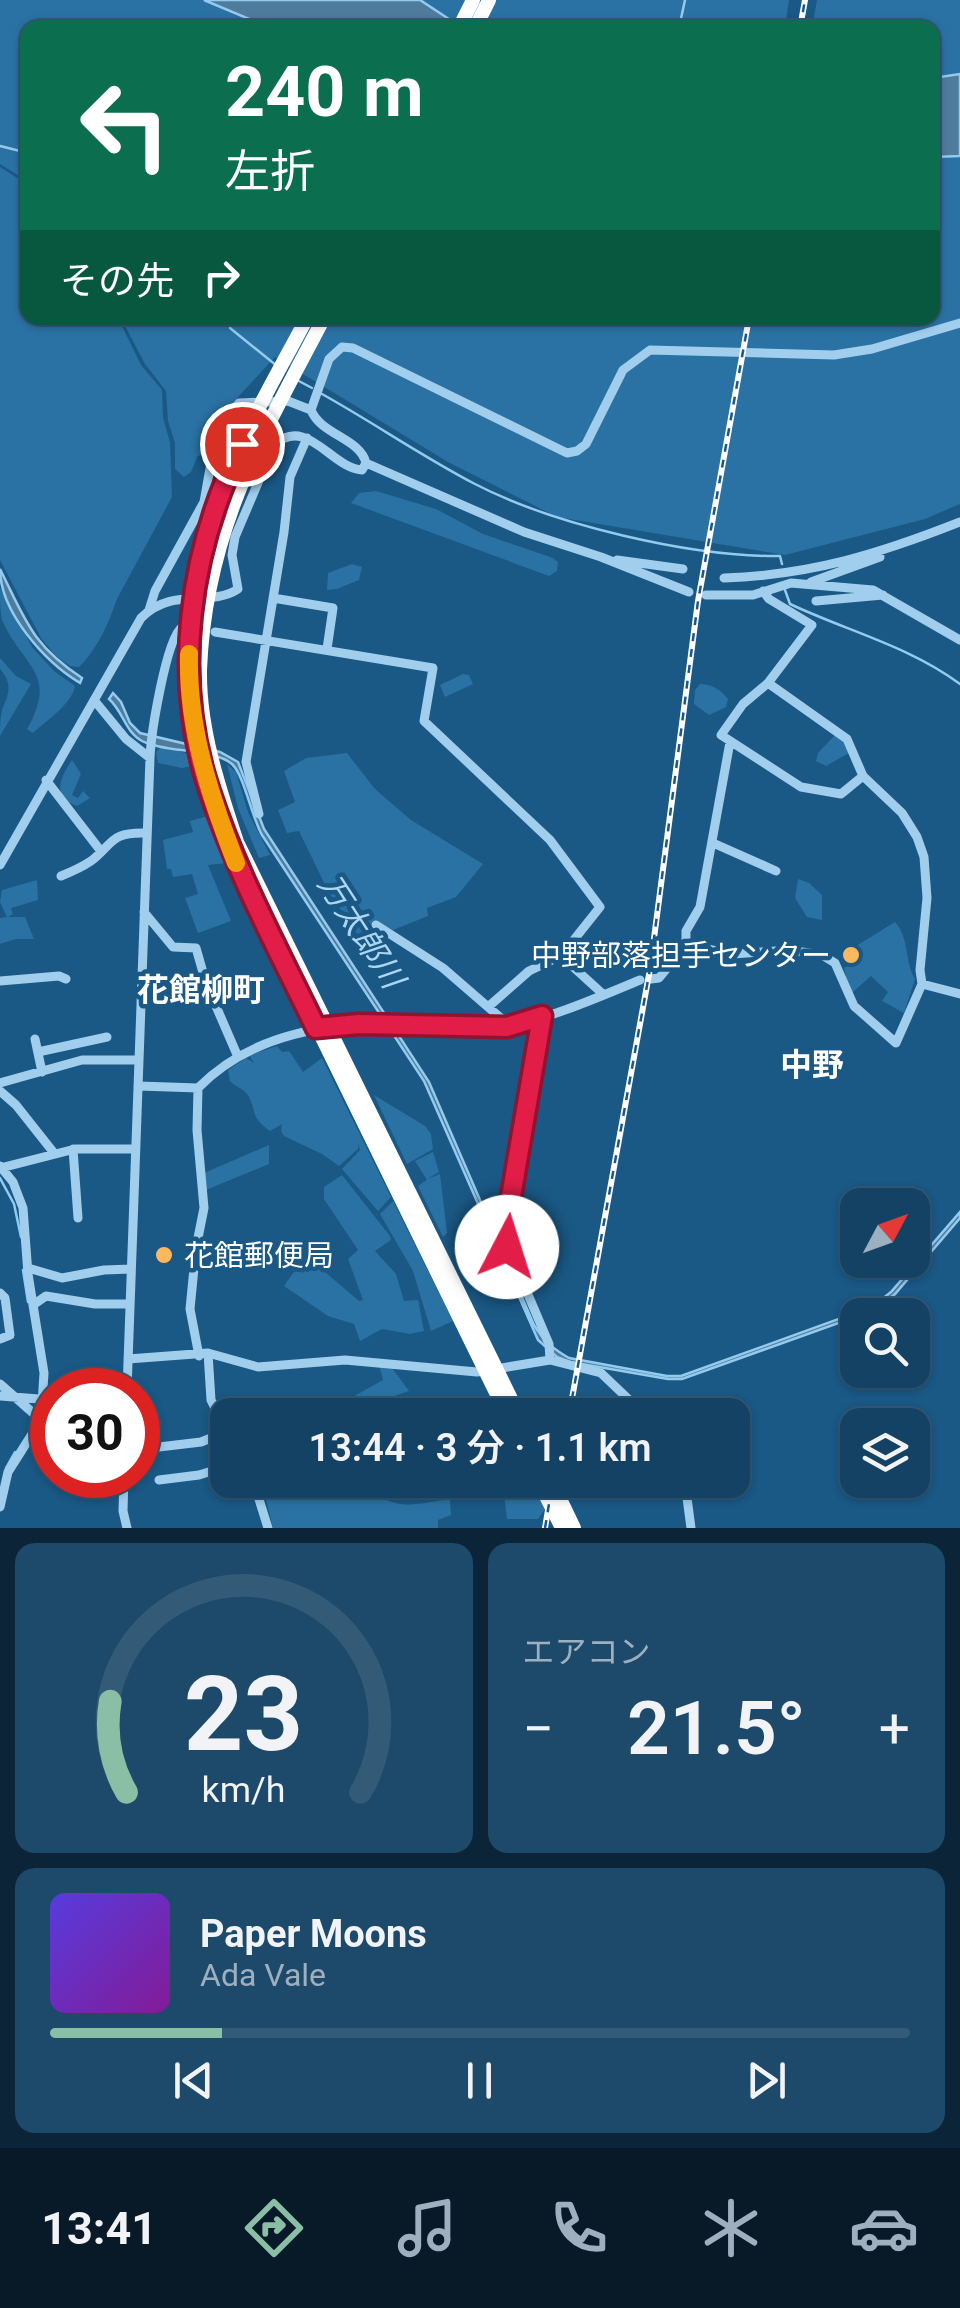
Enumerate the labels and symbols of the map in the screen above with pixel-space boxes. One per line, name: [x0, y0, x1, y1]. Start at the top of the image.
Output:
pin: [200, 402, 285, 487]
water label: 万太郎川: [310, 867, 413, 998]
place label: 中野部落担手センター: [531, 938, 831, 973]
marker: 中野部落担手センター: [840, 944, 862, 966]
district label: 花館柳町: [137, 971, 265, 1009]
district label: 中野: [780, 1046, 844, 1084]
north arrow: [840, 1188, 930, 1278]
position arrow: [455, 1195, 559, 1299]
place label: 花館郵便局: [184, 1238, 334, 1273]
marker: 花館郵便局: [153, 1244, 175, 1266]
speed limit sign: 30: [30, 1368, 160, 1498]

